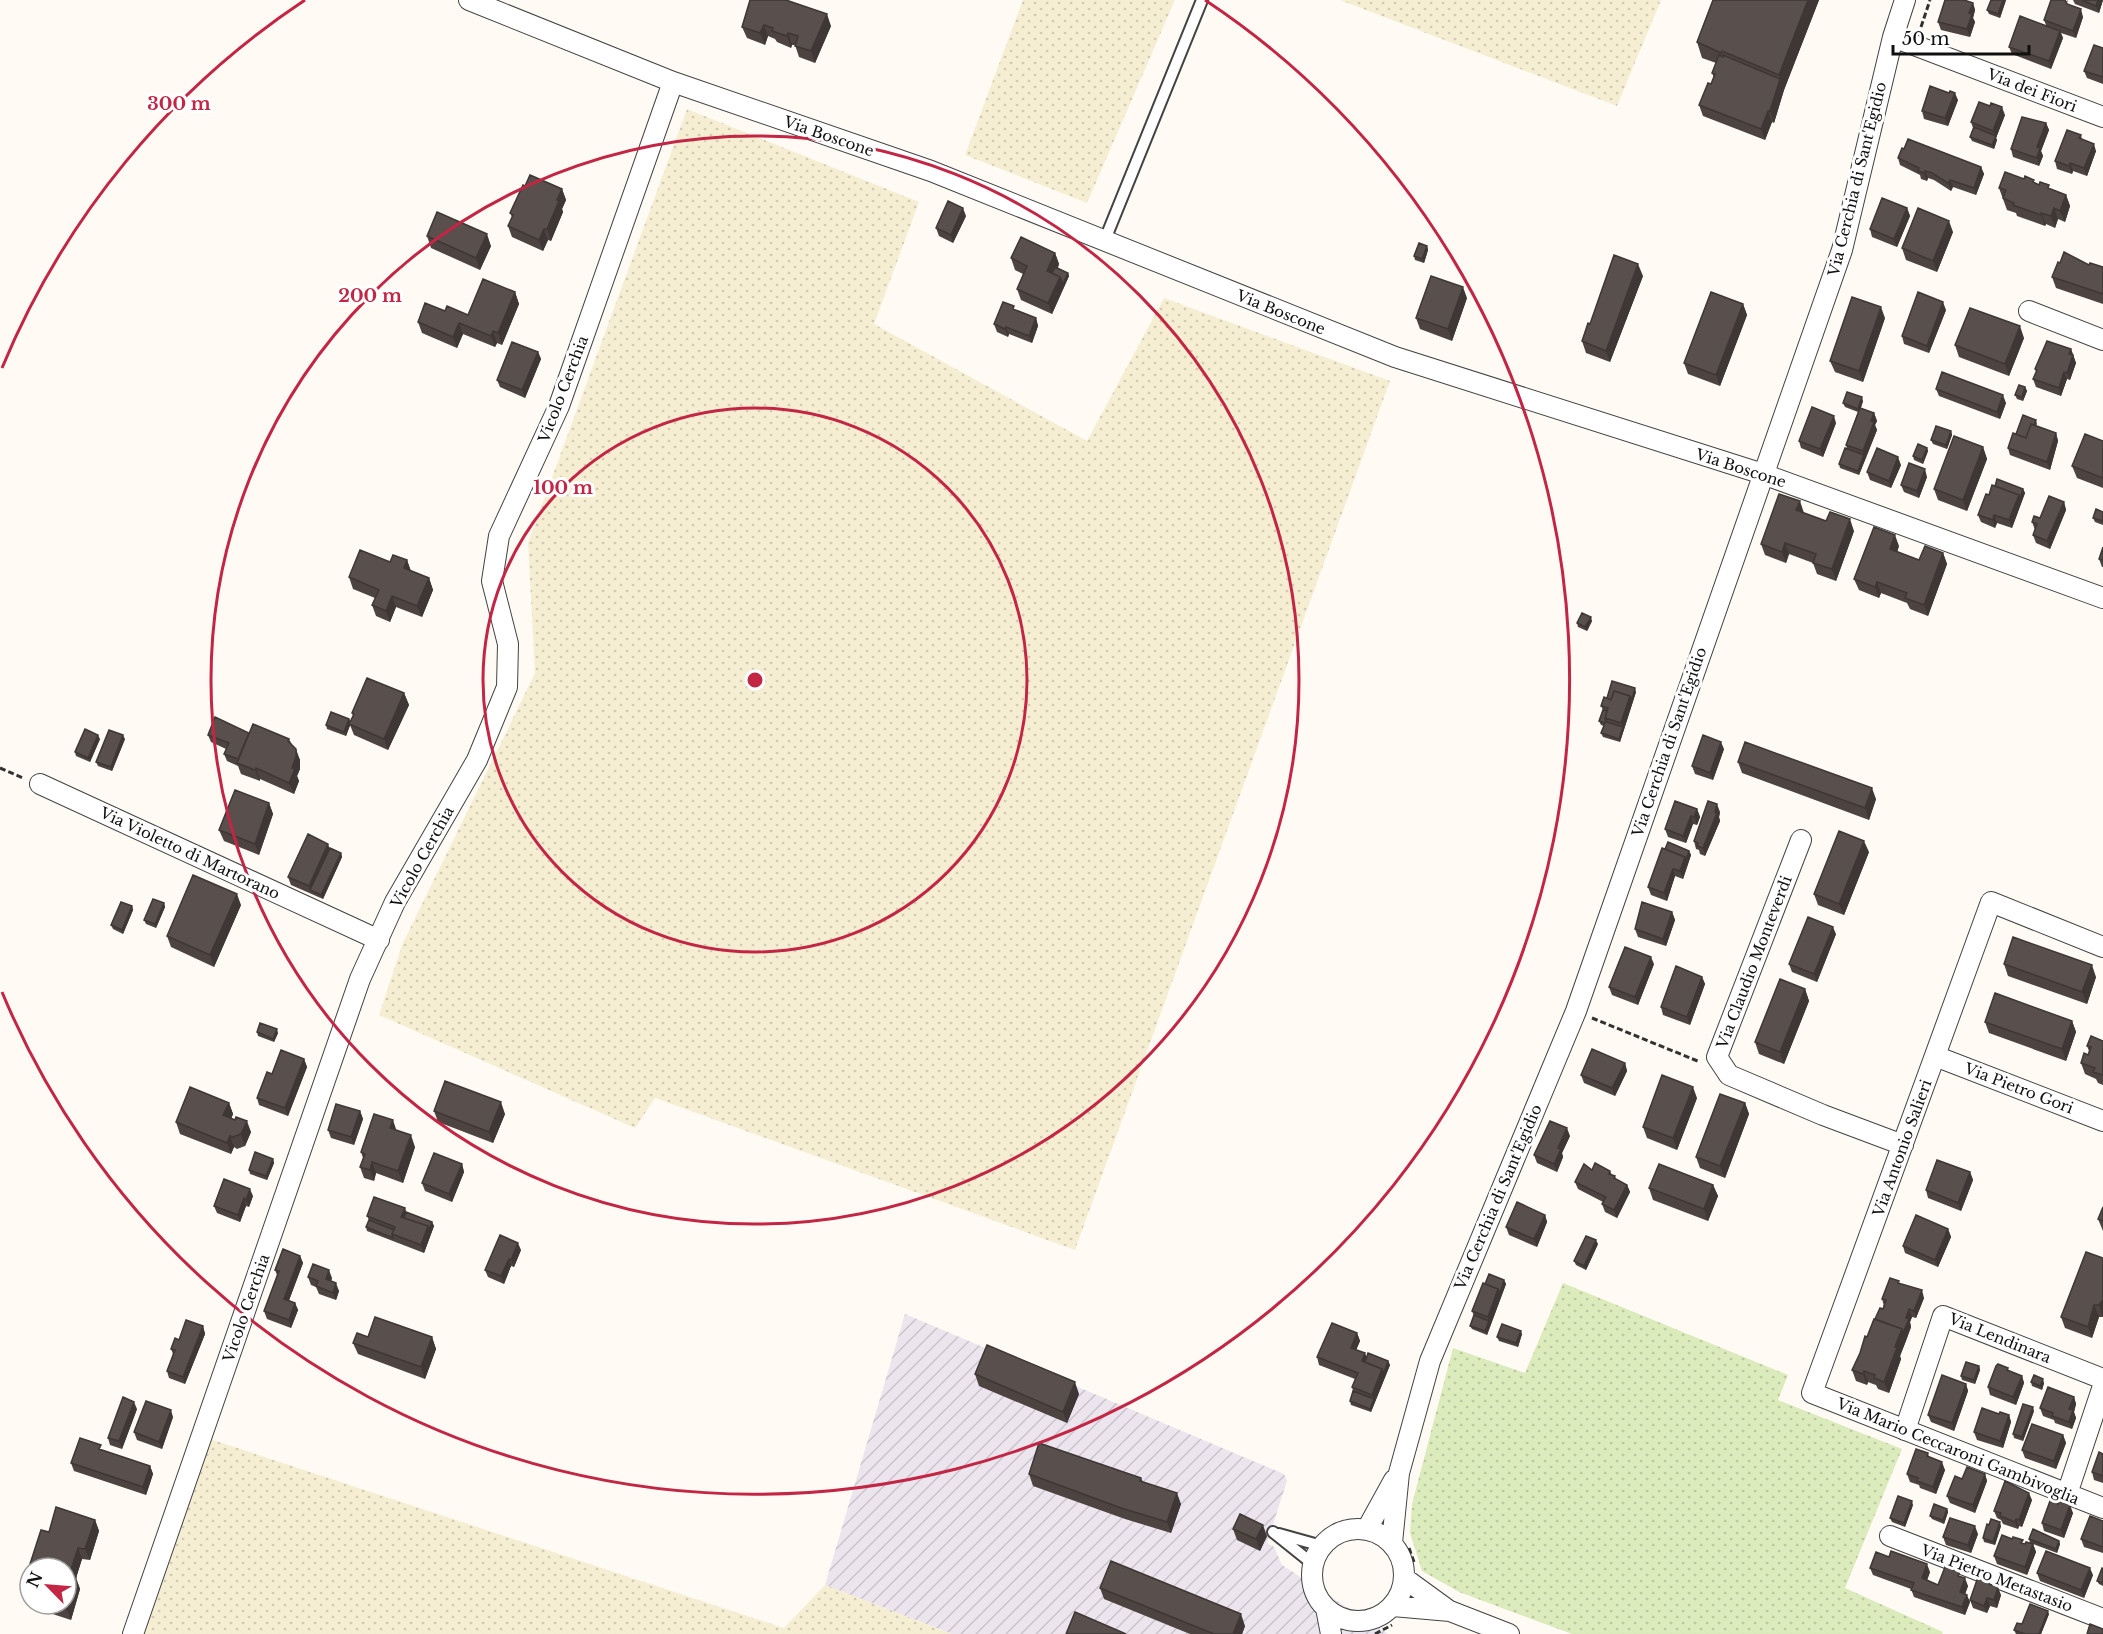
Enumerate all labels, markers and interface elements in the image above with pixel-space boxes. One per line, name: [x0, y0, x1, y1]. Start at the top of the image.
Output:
scale bar: [1893, 18, 2030, 56]
text: 50 m: [1902, 28, 1950, 50]
street label: Via dei Fiori: [1984, 64, 2080, 116]
street label: Via Cerchia di Sant'Egidio: [1823, 80, 1890, 279]
text: 300 m: [147, 93, 211, 115]
street label: Via Boscone: [780, 111, 877, 160]
text: 200 m: [338, 285, 402, 307]
street label: Via Boscone: [1233, 285, 1328, 338]
street label: Vicolo Cerchia: [534, 332, 592, 446]
street label: Via Boscone: [1692, 444, 1789, 492]
text: 100 m: [533, 477, 593, 499]
street label: Via Cerchia di Sant'Egidio: [1627, 644, 1711, 840]
centre of rings: [745, 670, 765, 690]
street label: Via Violetto di Martorano: [96, 802, 283, 903]
street label: Vicolo Cerchia: [386, 802, 458, 912]
street label: Via Claudio Monteverdi: [1712, 873, 1796, 1052]
street label: Via Pietro Gori: [1961, 1058, 2076, 1117]
street label: Via Antonio Salieri: [1868, 1077, 1936, 1220]
street label: Via Cerchia di Sant'Egidio: [1450, 1101, 1546, 1293]
street label: Vicolo Cerchia: [218, 1251, 274, 1365]
street label: Via Lendinara: [1945, 1309, 2054, 1367]
street label: Via Mario Ceccaroni Gambivoglia: [1833, 1393, 2083, 1509]
street label: Via Pietro Metastasio: [1917, 1540, 2076, 1616]
north arrow: [18, 1556, 78, 1616]
text: N: [22, 1569, 47, 1591]

